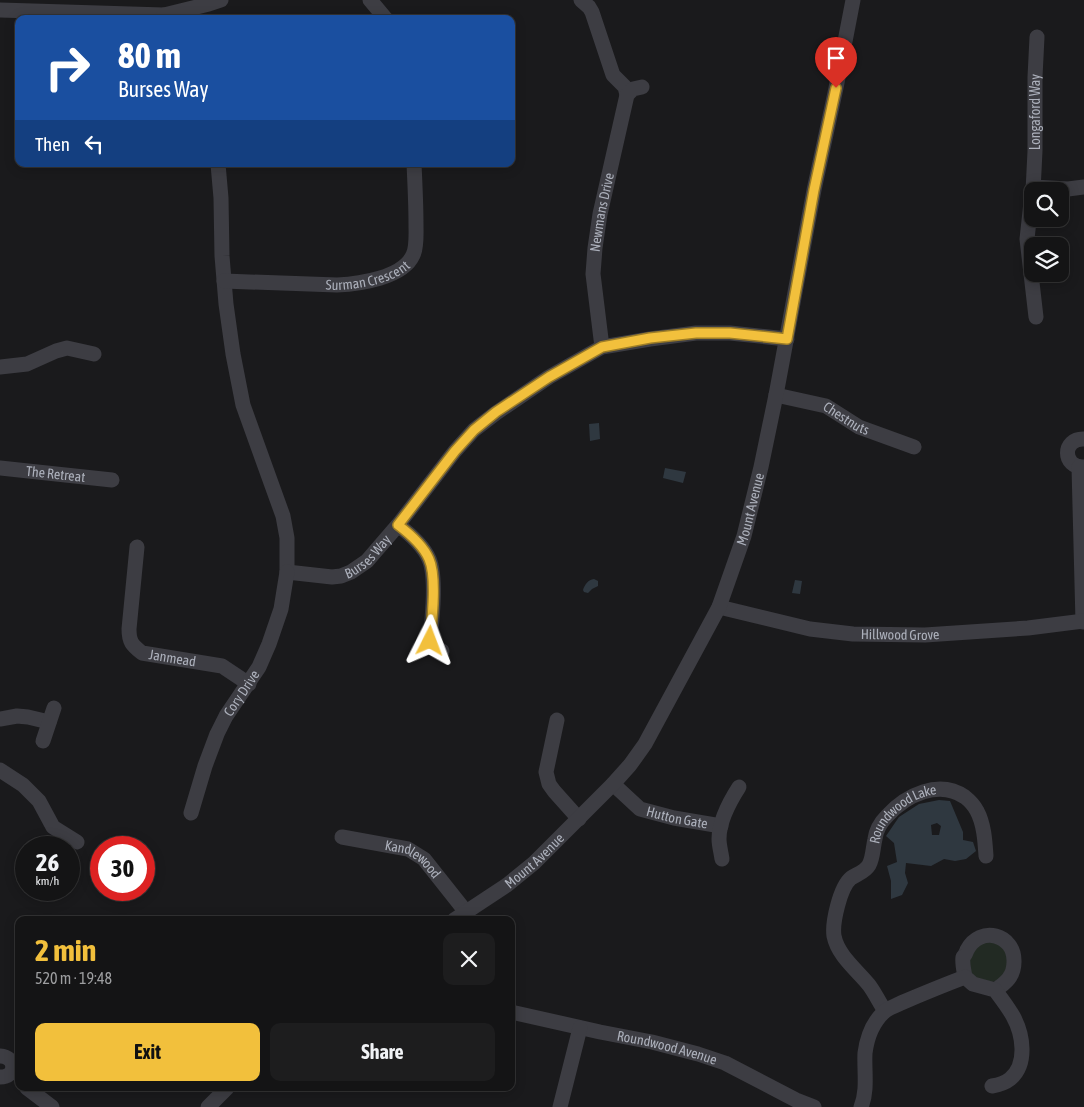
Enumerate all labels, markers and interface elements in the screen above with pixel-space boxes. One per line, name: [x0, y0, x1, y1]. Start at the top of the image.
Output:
icon: right: [35, 35, 100, 100]
text: 80 m: [118, 35, 181, 75]
pin: [815, 37, 857, 88]
icon: arrive: [822, 44, 850, 72]
street label: Longaford Way: [1027, 73, 1043, 150]
text: Burses Way: [118, 76, 209, 102]
icon: left: [80, 130, 108, 158]
text: Then: [35, 133, 70, 155]
street label: Newmans Drive: [587, 171, 617, 253]
map controls: [1024, 182, 1069, 282]
button: search: [1024, 182, 1069, 227]
button: layers: [1024, 237, 1069, 282]
street label: Surman Crescent: [326, 257, 413, 293]
street label: Chestnuts: [820, 398, 871, 438]
street label: The Retreat: [25, 463, 86, 485]
street label: Mount Avenue: [733, 471, 767, 548]
street label: Burses Way: [342, 531, 394, 582]
position arrow: [403, 614, 455, 666]
street label: Hillwood Grove: [861, 626, 940, 643]
street label: Janmead: [148, 646, 197, 670]
street label: Cory Drive: [220, 667, 263, 719]
street label: Roundwood Lake: [866, 781, 937, 845]
street label: Hutton Gate: [645, 803, 709, 832]
street label: Mount Avenue: [501, 830, 567, 892]
speed limit sign: 30: [90, 836, 155, 901]
street label: Kandlewood: [384, 837, 444, 881]
text: 26: [36, 848, 59, 876]
text: km/h: [36, 874, 59, 888]
text: 2 min: [35, 933, 96, 967]
button: close: [443, 933, 495, 985]
text: 520 m · 19:48: [35, 969, 112, 987]
button: Exit: [35, 1023, 260, 1081]
button: Share: [270, 1023, 495, 1081]
street label: Roundwood Avenue: [616, 1027, 719, 1068]

